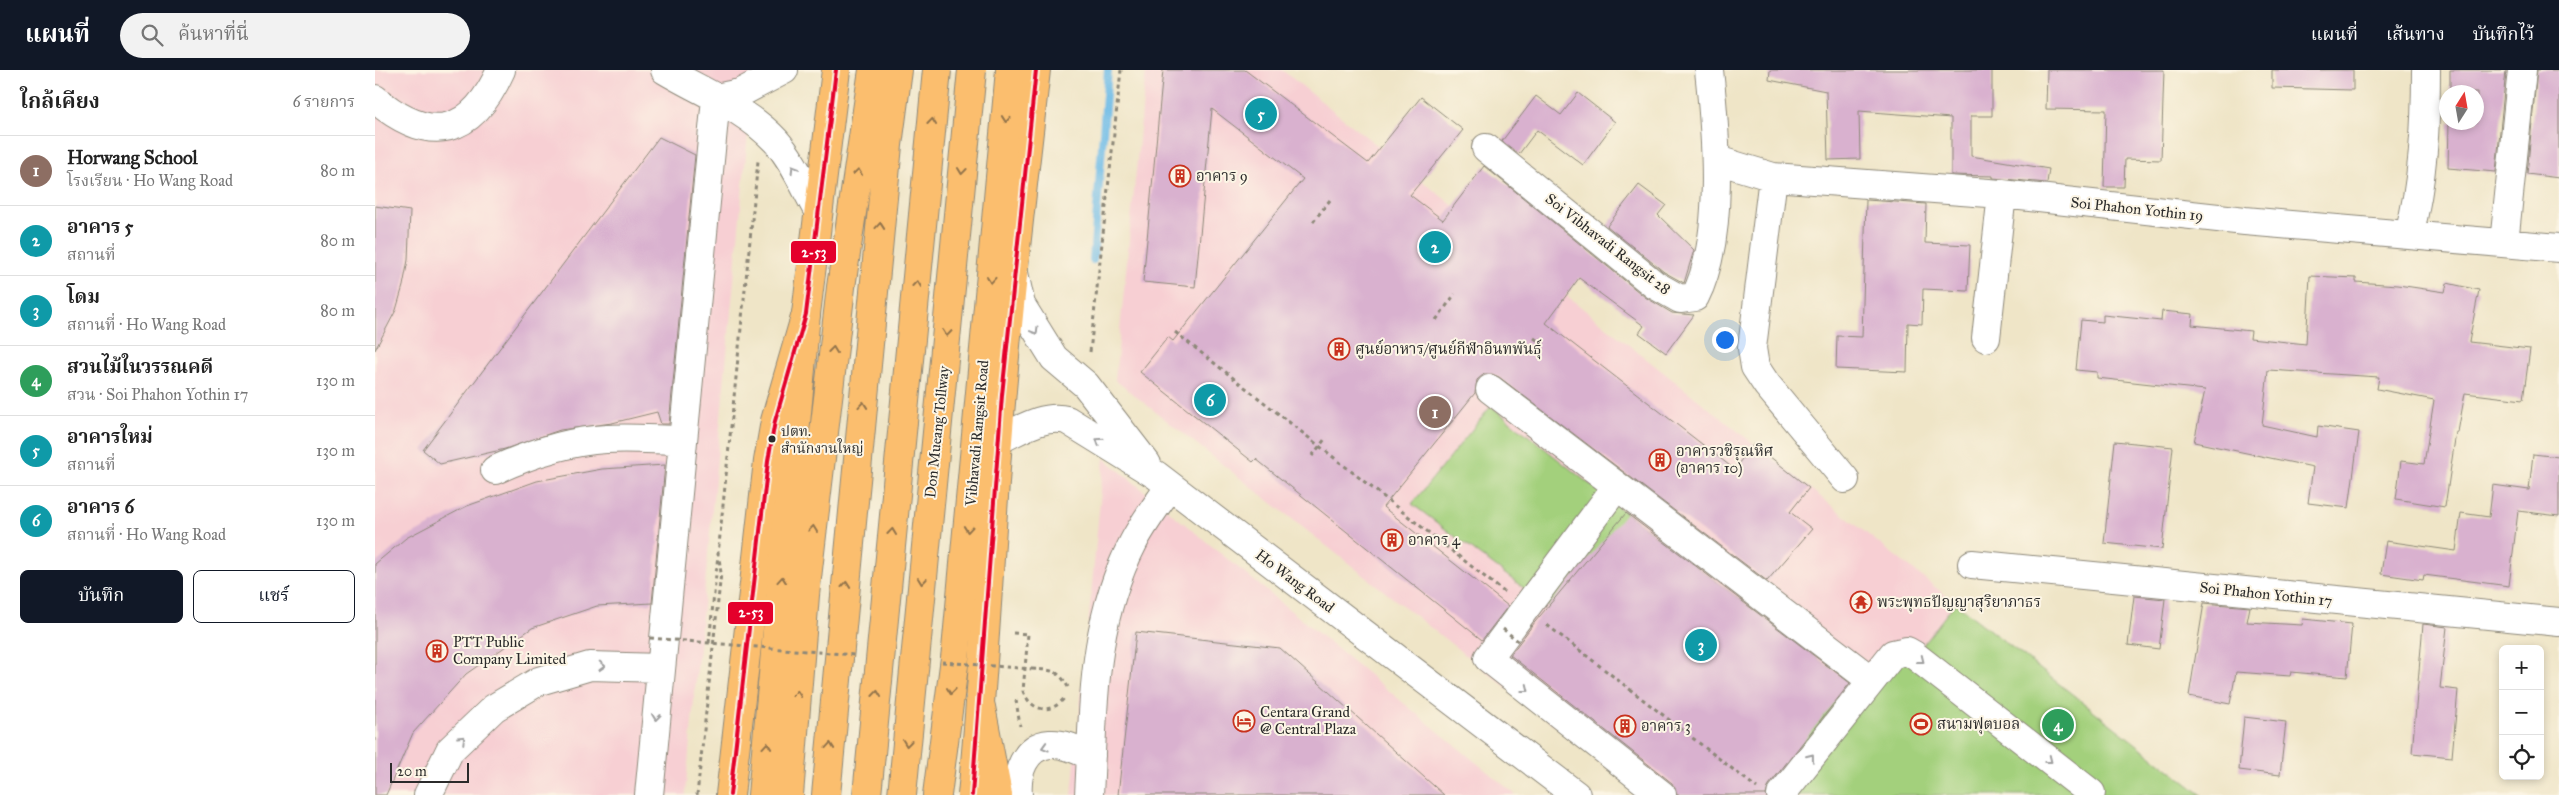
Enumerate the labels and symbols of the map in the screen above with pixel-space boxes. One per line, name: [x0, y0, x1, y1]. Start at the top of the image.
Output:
north arrow: [2439, 85, 2484, 130]
pin: 5: [1245, 95, 1277, 133]
one-way arrow: [1001, 115, 1012, 123]
one-way arrow: [926, 118, 937, 126]
building icon: อาคาร 9: [1168, 164, 1192, 188]
one-way arrow: [790, 165, 800, 174]
one-way arrow: [852, 167, 863, 175]
one-way arrow: [957, 167, 968, 175]
place label: อาคาร 9: [1196, 167, 1248, 185]
street label: Soi Vibhavadi Rangsit 28: [1542, 190, 1674, 298]
street label: Soi Phahon Yothin 19: [2070, 193, 2204, 225]
one-way arrow: [874, 222, 885, 230]
pin: 2: [1419, 228, 1451, 266]
line badge: 2-53: [790, 240, 837, 264]
text: 2-53: [802, 244, 827, 262]
one-way arrow: [986, 277, 997, 285]
one-way arrow: [911, 279, 922, 287]
one-way arrow: [1029, 325, 1039, 334]
your location: [1712, 327, 1738, 353]
one-way arrow: [941, 329, 952, 337]
building icon: ศูนย์อาหาร/ศูนย์กีฬาอินทพันธุ์: [1327, 337, 1351, 361]
place label: ศูนย์อาหาร/ศูนย์กีฬาอินทพันธุ์: [1355, 339, 1542, 360]
one-way arrow: [827, 346, 838, 354]
street label: Vibhavadi Rangsit Road: [962, 359, 992, 508]
street label: Don Mueang Tollway: [921, 364, 953, 499]
pin: 6: [1194, 381, 1226, 419]
pin: 1: [1419, 393, 1451, 431]
one-way arrow: [857, 401, 868, 409]
place label: ปตท. สำนักงานใหญ่: [781, 423, 863, 457]
marker: ปตท. สำนักงานใหญ่: [767, 434, 777, 444]
one-way arrow: [1096, 438, 1105, 447]
place label: อาคารวชิรุณหิศ (อาคาร 10): [1676, 442, 1774, 478]
building icon: อาคารวชิรุณหิศ (อาคาร 10): [1648, 448, 1672, 472]
one-way arrow: [807, 524, 818, 532]
one-way arrow: [962, 526, 973, 534]
one-way arrow: [887, 528, 898, 536]
building icon: อาคาร 4: [1380, 528, 1404, 552]
place label: อาคาร 4: [1408, 531, 1461, 549]
street label: Ho Wang Road: [1252, 546, 1338, 617]
one-way arrow: [776, 576, 787, 584]
one-way arrow: [917, 578, 928, 586]
street label: Soi Phahon Yothin 17: [2199, 578, 2333, 610]
one-way arrow: [840, 580, 851, 588]
temple icon: พระพุทธปัญญาสุริยาภาธร: [1849, 590, 1873, 614]
place label: พระพุทธปัญญาสุริยาภาธร: [1877, 593, 2041, 613]
line badge: 2-53: [727, 601, 774, 625]
text: 2-53: [739, 604, 764, 622]
pin: 3: [1685, 626, 1717, 664]
place label: PTT Public Company Limited: [453, 633, 567, 668]
building icon: PTT Public Company Limited: [425, 639, 449, 663]
one-way arrow: [1915, 655, 1924, 663]
one-way arrow: [598, 661, 606, 671]
one-way arrow: [1520, 683, 1529, 691]
one-way arrow: [946, 687, 957, 695]
one-way arrow: [791, 690, 802, 698]
one-way arrow: [871, 690, 882, 698]
place label: Centara Grand @ Central Plaza: [1260, 703, 1357, 738]
pin: 4: [2042, 706, 2074, 744]
hotel icon: Centara Grand @ Central Plaza: [1232, 709, 1256, 733]
sports icon: สนามฟุตบอล: [1909, 712, 1933, 736]
one-way arrow: [651, 713, 662, 721]
building icon: อาคาร 3: [1613, 714, 1637, 738]
place label: สนามฟุตบอล: [1937, 715, 2020, 735]
place label: อาคาร 3: [1641, 717, 1691, 735]
one-way arrow: [456, 736, 465, 745]
one-way arrow: [902, 739, 913, 747]
one-way arrow: [1040, 741, 1049, 752]
one-way arrow: [761, 742, 772, 750]
one-way arrow: [825, 742, 836, 750]
one-way arrow: [1806, 753, 1815, 762]
one-way arrow: [2043, 755, 2052, 763]
scale bar: [390, 760, 469, 783]

